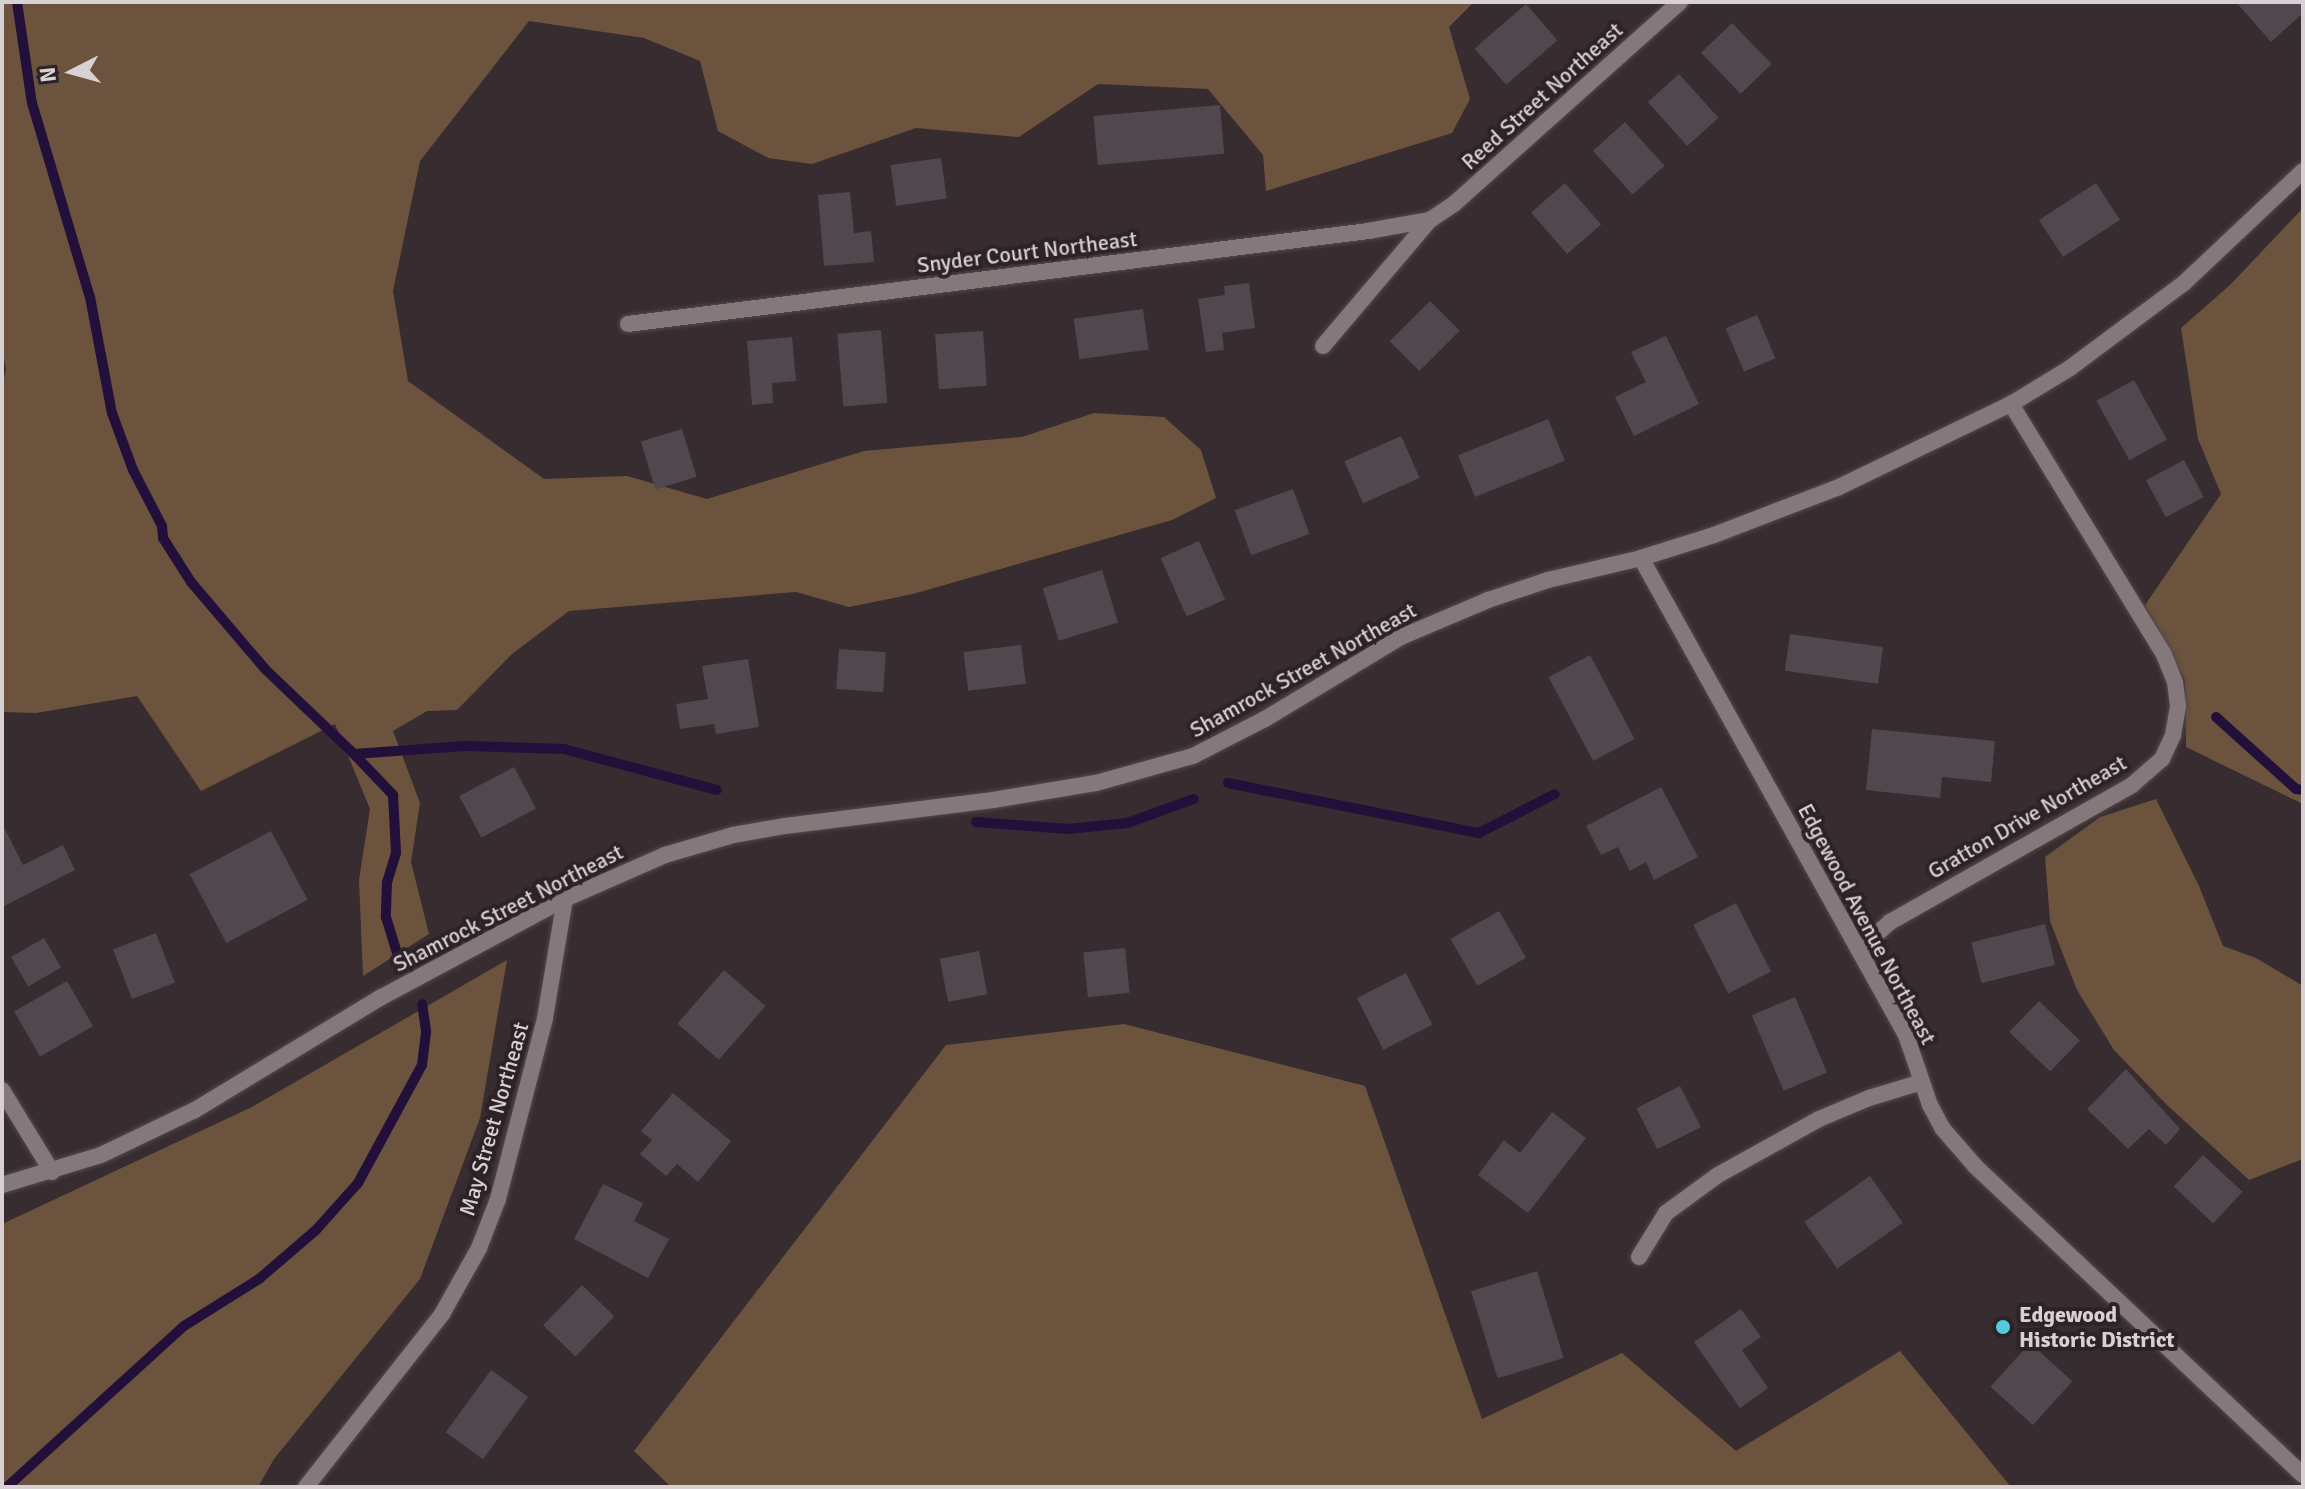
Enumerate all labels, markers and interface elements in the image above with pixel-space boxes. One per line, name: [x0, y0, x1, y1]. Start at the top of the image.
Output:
street label: Reed Street Northeast: [1456, 17, 1628, 175]
north arrow: [32, 32, 112, 112]
text: N: [33, 66, 62, 84]
street label: Snyder Court Northeast: [916, 225, 1138, 279]
street label: Shamrock Street Northeast: [1185, 597, 1421, 743]
street label: Gratton Drive Northeast: [1923, 749, 2131, 885]
street label: Edgewood Avenue Northeast: [1792, 799, 1942, 1049]
street label: Shamrock Street Northeast: [389, 838, 627, 978]
street label: May Street Northeast: [454, 1019, 534, 1219]
place label: Edgewood Historic District: [2019, 1301, 2175, 1352]
marker: Edgewood Historic District: [1994, 1318, 2012, 1336]

